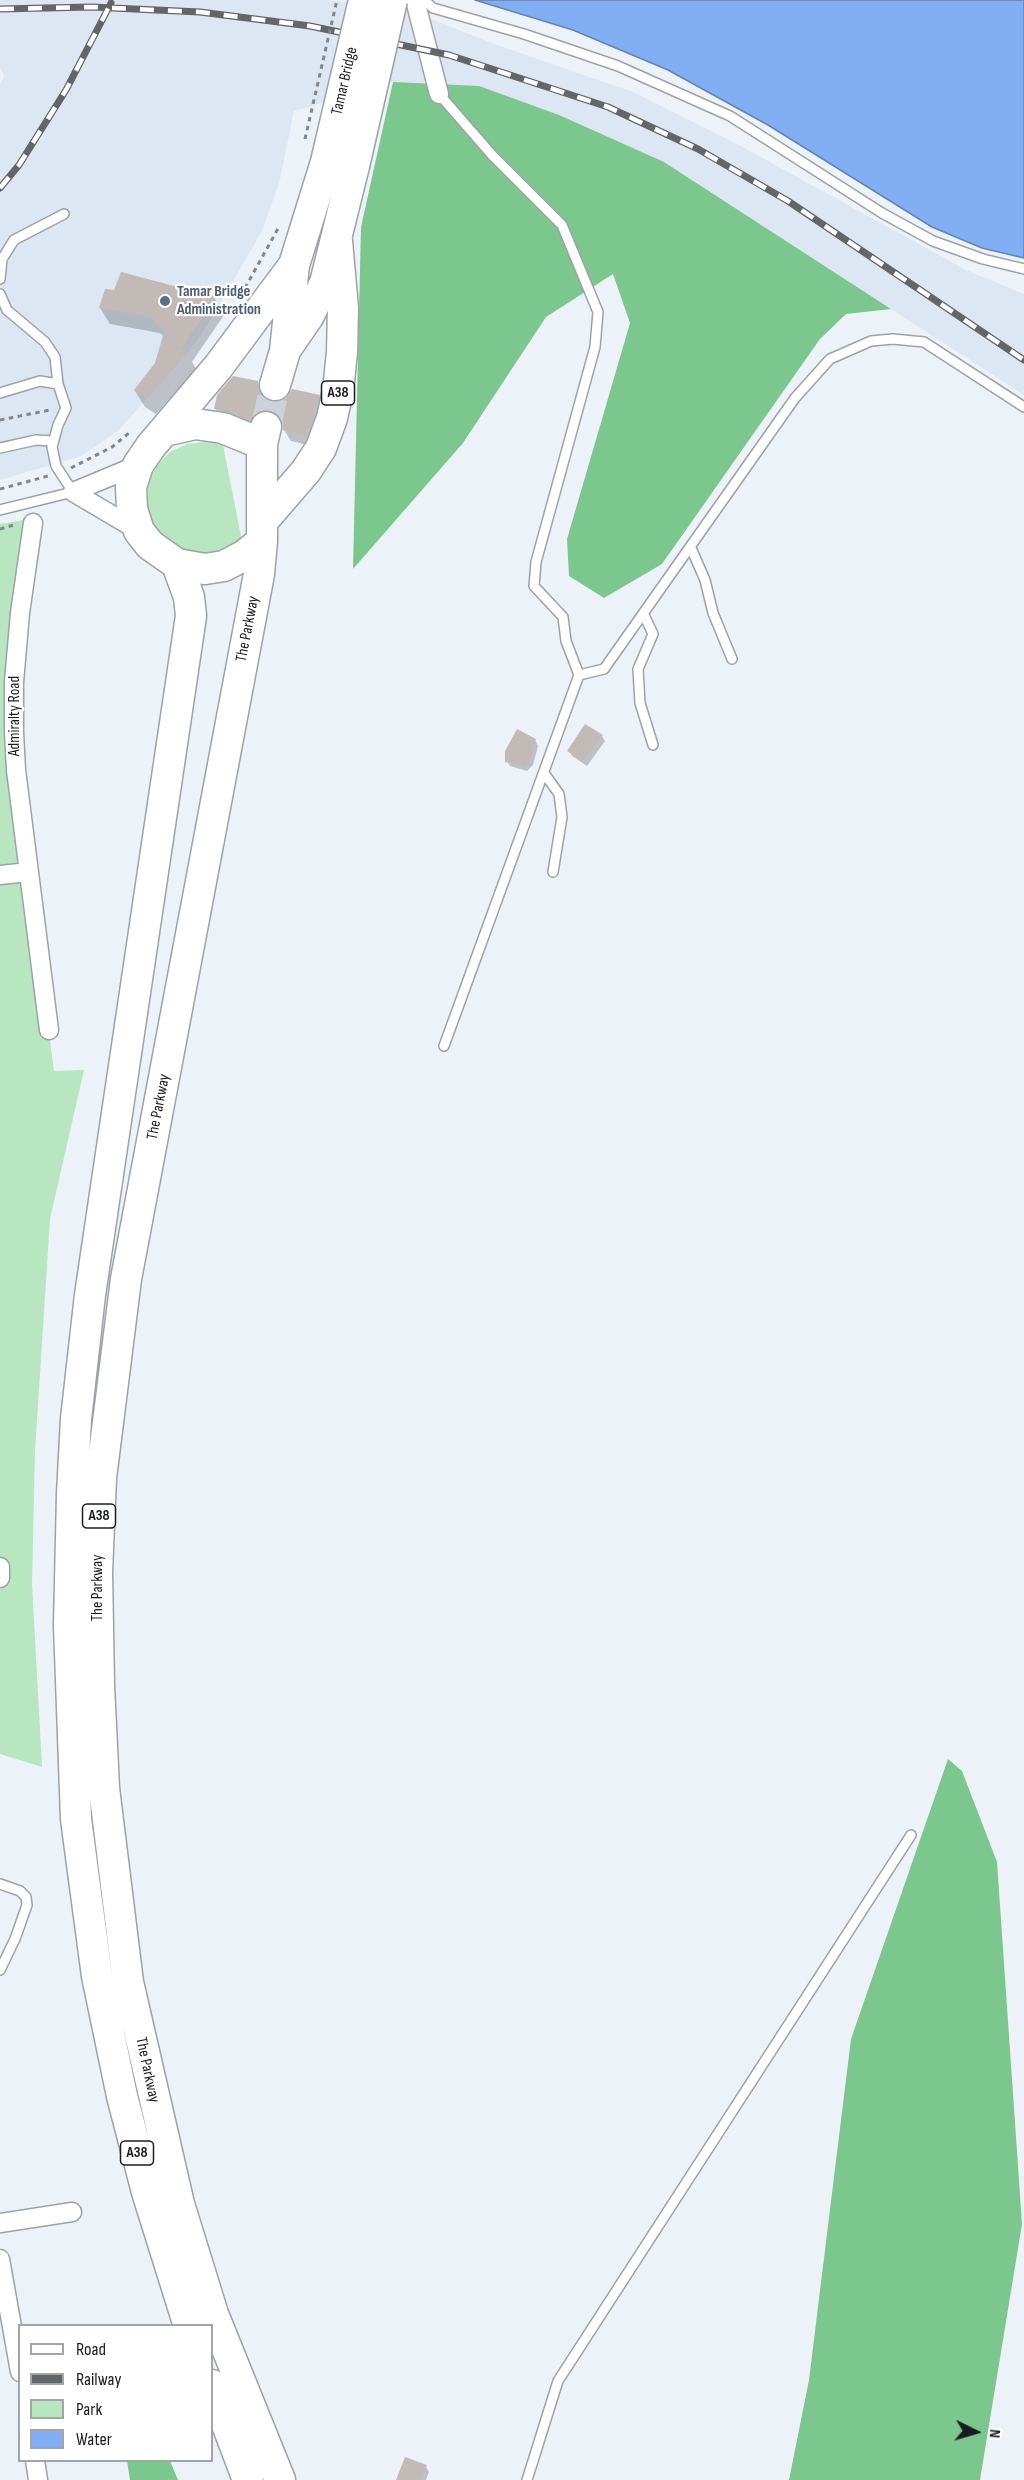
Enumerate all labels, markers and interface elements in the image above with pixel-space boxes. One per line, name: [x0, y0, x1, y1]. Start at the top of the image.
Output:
street label: Tamar Bridge: [328, 45, 362, 117]
place label: Tamar Bridge Administration: [177, 282, 261, 320]
marker: Tamar Bridge Administration: [158, 294, 172, 308]
road number: A38: [322, 381, 354, 405]
street label: The Parkway: [232, 594, 264, 664]
street label: Admiralty Road: [5, 676, 25, 756]
street label: The Parkway: [143, 1072, 175, 1142]
road number: A38: [82, 1504, 116, 1528]
street label: The Parkway: [88, 1555, 108, 1621]
street label: The Parkway: [131, 2035, 163, 2105]
road number: A38: [120, 2141, 154, 2165]
legend: [18, 2324, 213, 2462]
text: Road: [76, 2339, 106, 2360]
text: Railway: [76, 2369, 121, 2390]
text: Park: [76, 2399, 102, 2420]
north arrow: [946, 2402, 1006, 2462]
text: Water: [76, 2429, 112, 2450]
text: N: [985, 2429, 1004, 2439]

